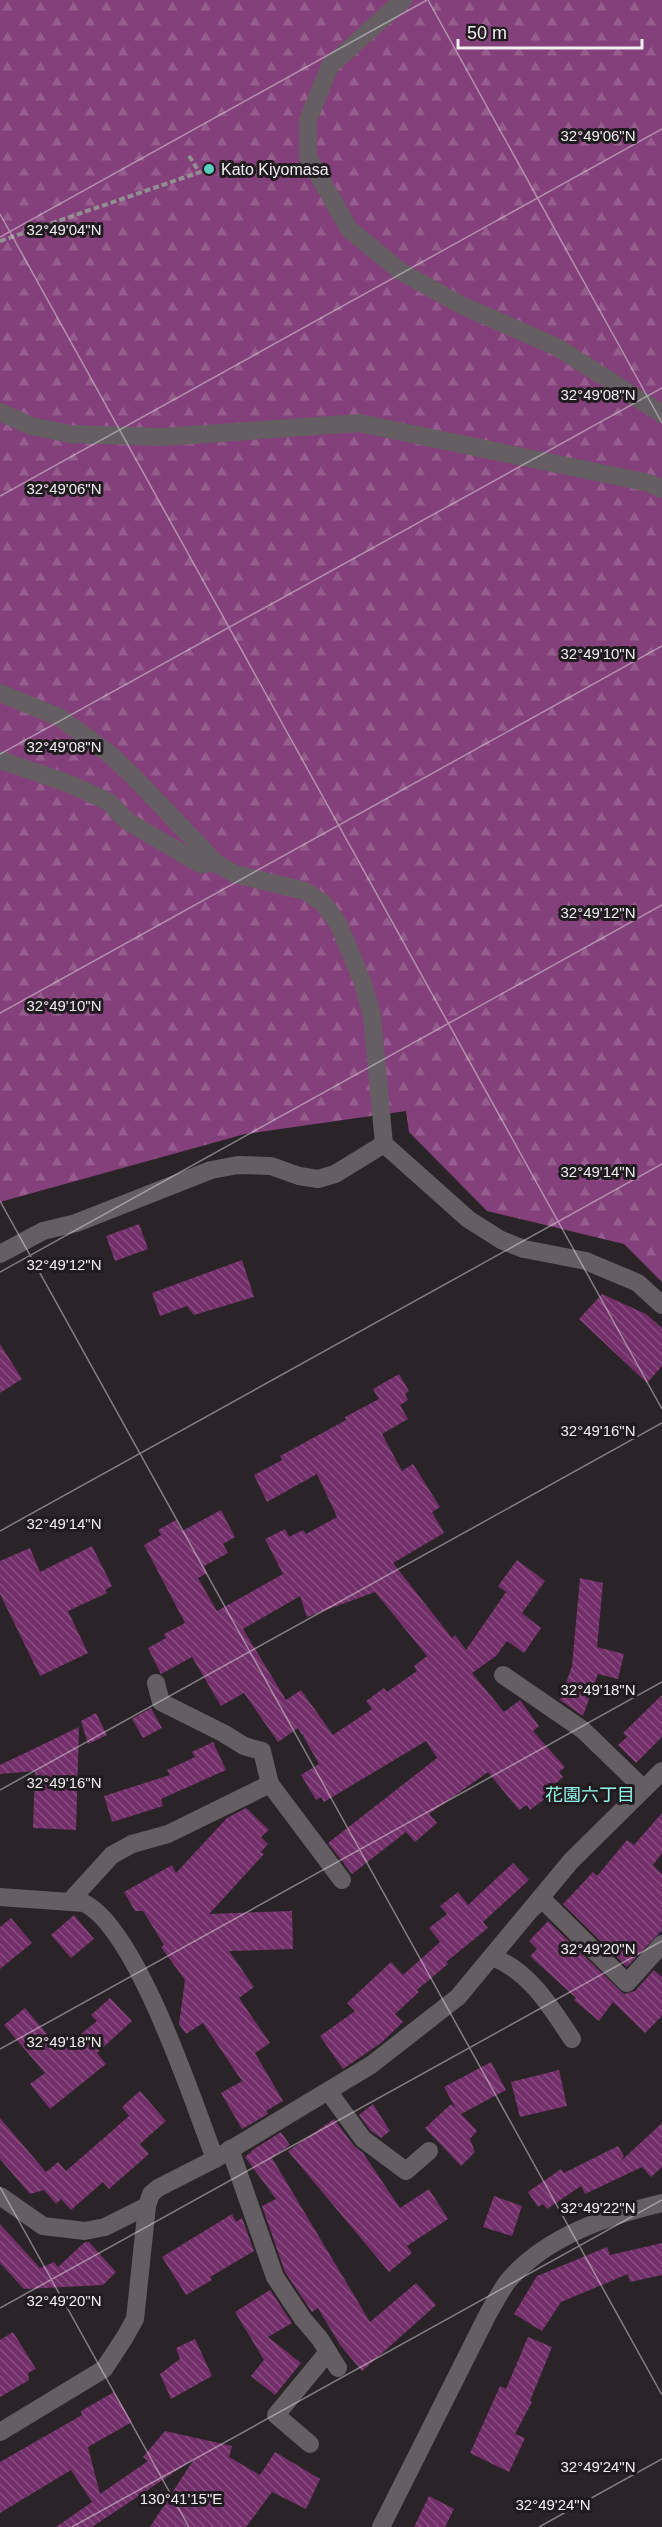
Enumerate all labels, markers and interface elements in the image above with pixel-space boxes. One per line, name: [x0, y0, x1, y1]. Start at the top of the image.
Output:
scale bar: [458, 12, 642, 50]
text: 50 m: [467, 23, 507, 43]
text: 32°49'06"N: [560, 127, 636, 144]
place label: Kato Kiyomasa: [221, 161, 329, 178]
marker: Kato Kiyomasa: [202, 162, 216, 176]
text: 32°49'04"N: [26, 221, 102, 238]
text: 32°49'08"N: [560, 386, 636, 403]
text: 32°49'06"N: [26, 480, 102, 497]
text: 32°49'10"N: [560, 645, 636, 662]
text: 32°49'08"N: [26, 738, 102, 755]
text: 32°49'12"N: [560, 904, 636, 921]
text: 32°49'10"N: [26, 997, 102, 1014]
text: 32°49'14"N: [560, 1163, 636, 1180]
text: 32°49'12"N: [26, 1256, 102, 1273]
text: 32°49'16"N: [560, 1422, 636, 1439]
text: 32°49'14"N: [26, 1515, 102, 1532]
text: 32°49'18"N: [560, 1681, 636, 1698]
text: 32°49'16"N: [26, 1774, 102, 1791]
district label: 花園六丁目: [545, 1785, 635, 1805]
text: 32°49'20"N: [560, 1940, 636, 1957]
text: 32°49'18"N: [26, 2033, 102, 2050]
text: 32°49'22"N: [560, 2199, 636, 2216]
text: 32°49'20"N: [26, 2292, 102, 2309]
text: 32°49'24"N: [560, 2458, 636, 2475]
text: 130°41'15"E: [140, 2490, 222, 2507]
text: 32°49'24"N: [515, 2496, 591, 2513]

